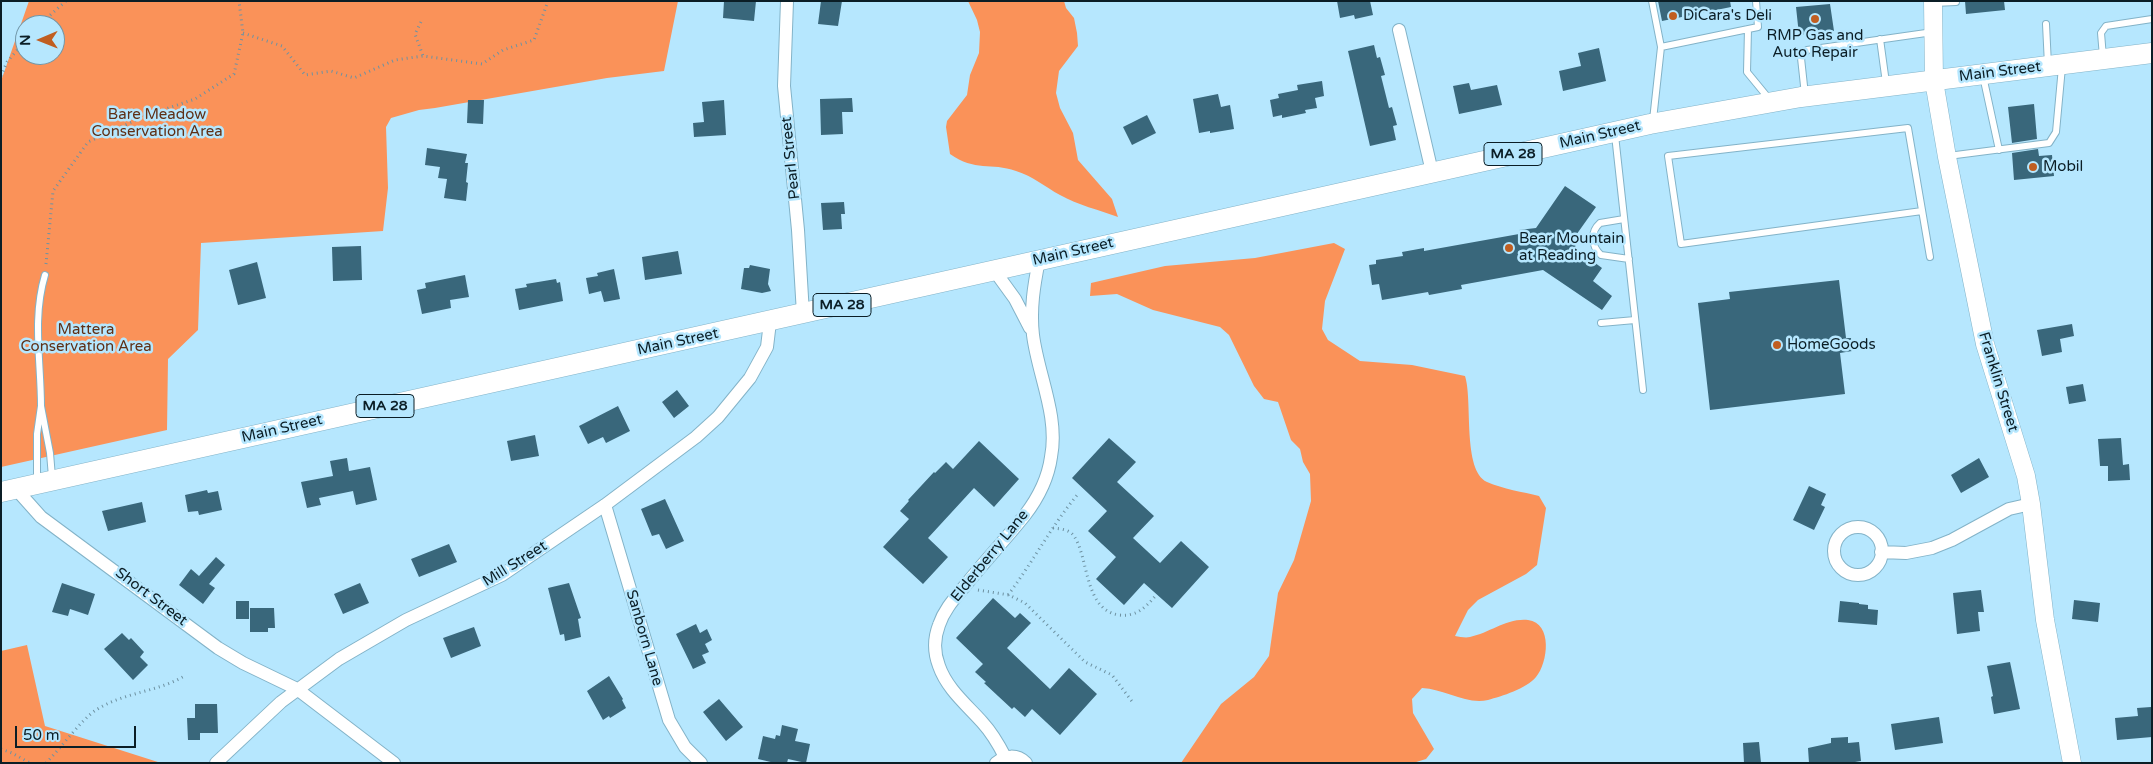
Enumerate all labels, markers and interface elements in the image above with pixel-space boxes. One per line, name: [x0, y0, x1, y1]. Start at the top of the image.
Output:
place label: DiCara's Deli: [1683, 7, 1772, 25]
marker: DiCara's Deli: [1667, 10, 1679, 22]
marker: RMP Gas and Auto Repair: [1809, 13, 1821, 25]
north arrow: [15, 15, 65, 65]
place label: RMP Gas and Auto Repair: [1766, 27, 1864, 62]
text: N: [17, 34, 34, 46]
street label: Main Street: [1958, 58, 2042, 86]
park label: Bare Meadow Conservation Area: [91, 106, 223, 141]
street label: Pearl Street: [778, 116, 804, 200]
street label: Main Street: [1558, 117, 1642, 153]
road number: MA 28: [1484, 142, 1542, 166]
place label: Mobil: [2043, 158, 2083, 176]
marker: Mobil: [2027, 161, 2039, 173]
place label: Bear Mountain at Reading: [1519, 230, 1624, 265]
street label: Main Street: [1031, 234, 1115, 270]
marker: Bear Mountain at Reading: [1503, 242, 1515, 254]
road number: MA 28: [813, 294, 871, 316]
park label: Mattera Conservation Area: [20, 321, 152, 356]
street label: Main Street: [636, 325, 720, 359]
street label: Franklin Street: [1974, 330, 2022, 434]
place label: HomeGoods: [1787, 336, 1876, 354]
marker: HomeGoods: [1771, 339, 1783, 351]
road number: MA 28: [356, 394, 414, 418]
street label: Main Street: [240, 411, 324, 447]
street label: Elderberry Lane: [947, 506, 1033, 606]
street label: Mill Street: [480, 537, 550, 591]
street label: Short Street: [111, 564, 191, 630]
street label: Sanborn Lane: [622, 588, 666, 688]
scale bar: [18, 716, 139, 748]
text: 50 m: [23, 726, 60, 744]

